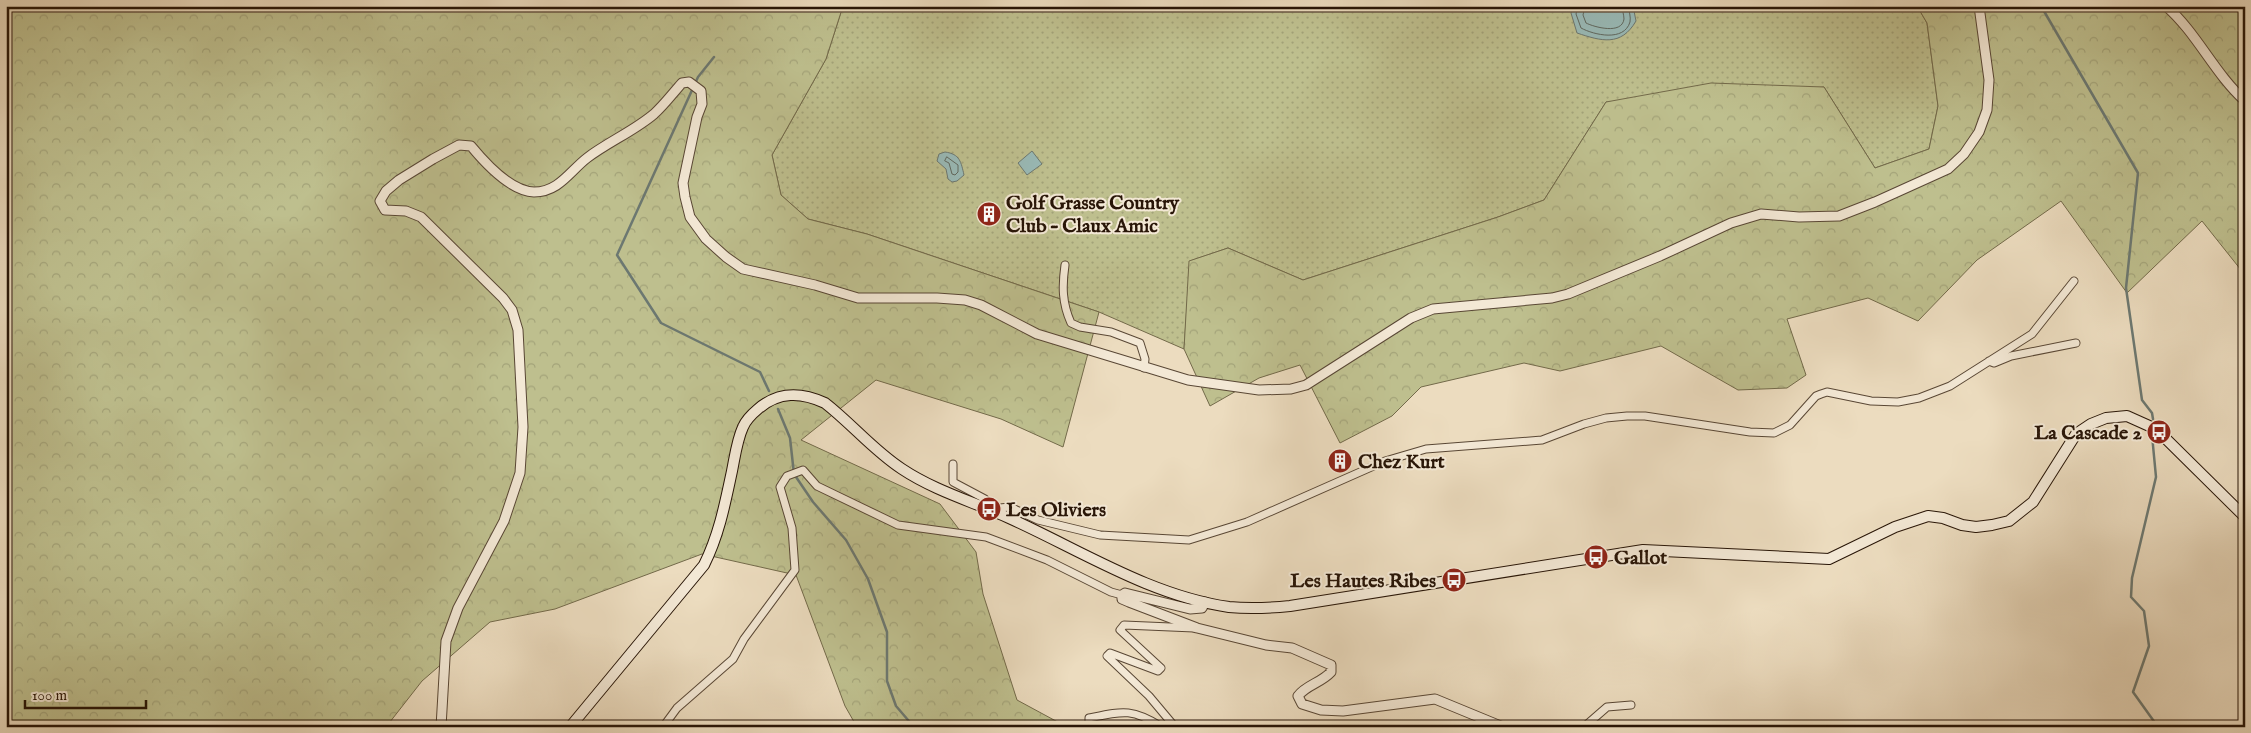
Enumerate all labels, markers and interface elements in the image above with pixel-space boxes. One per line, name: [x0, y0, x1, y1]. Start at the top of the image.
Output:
place label: Golf Grasse Country Club – Claux Amic: [1006, 191, 1180, 239]
building icon: Golf Grasse Country Club – Claux Amic: [976, 201, 1002, 227]
bus stop icon: La Cascade 2: [2146, 419, 2172, 445]
place label: La Cascade 2: [2034, 421, 2143, 446]
building icon: Chez Kurt: [1327, 448, 1353, 474]
place label: Chez Kurt: [1358, 450, 1445, 475]
bus stop icon: Les Oliviers: [976, 496, 1002, 522]
place label: Les Oliviers: [1006, 498, 1106, 523]
bus stop icon: Gallot: [1583, 544, 1609, 570]
place label: Gallot: [1614, 546, 1667, 571]
bus stop icon: Les Hautes Ribes: [1441, 567, 1467, 593]
place label: Les Hautes Ribes: [1290, 569, 1436, 594]
scale bar: [25, 678, 146, 710]
text: 100 m: [32, 686, 68, 705]

